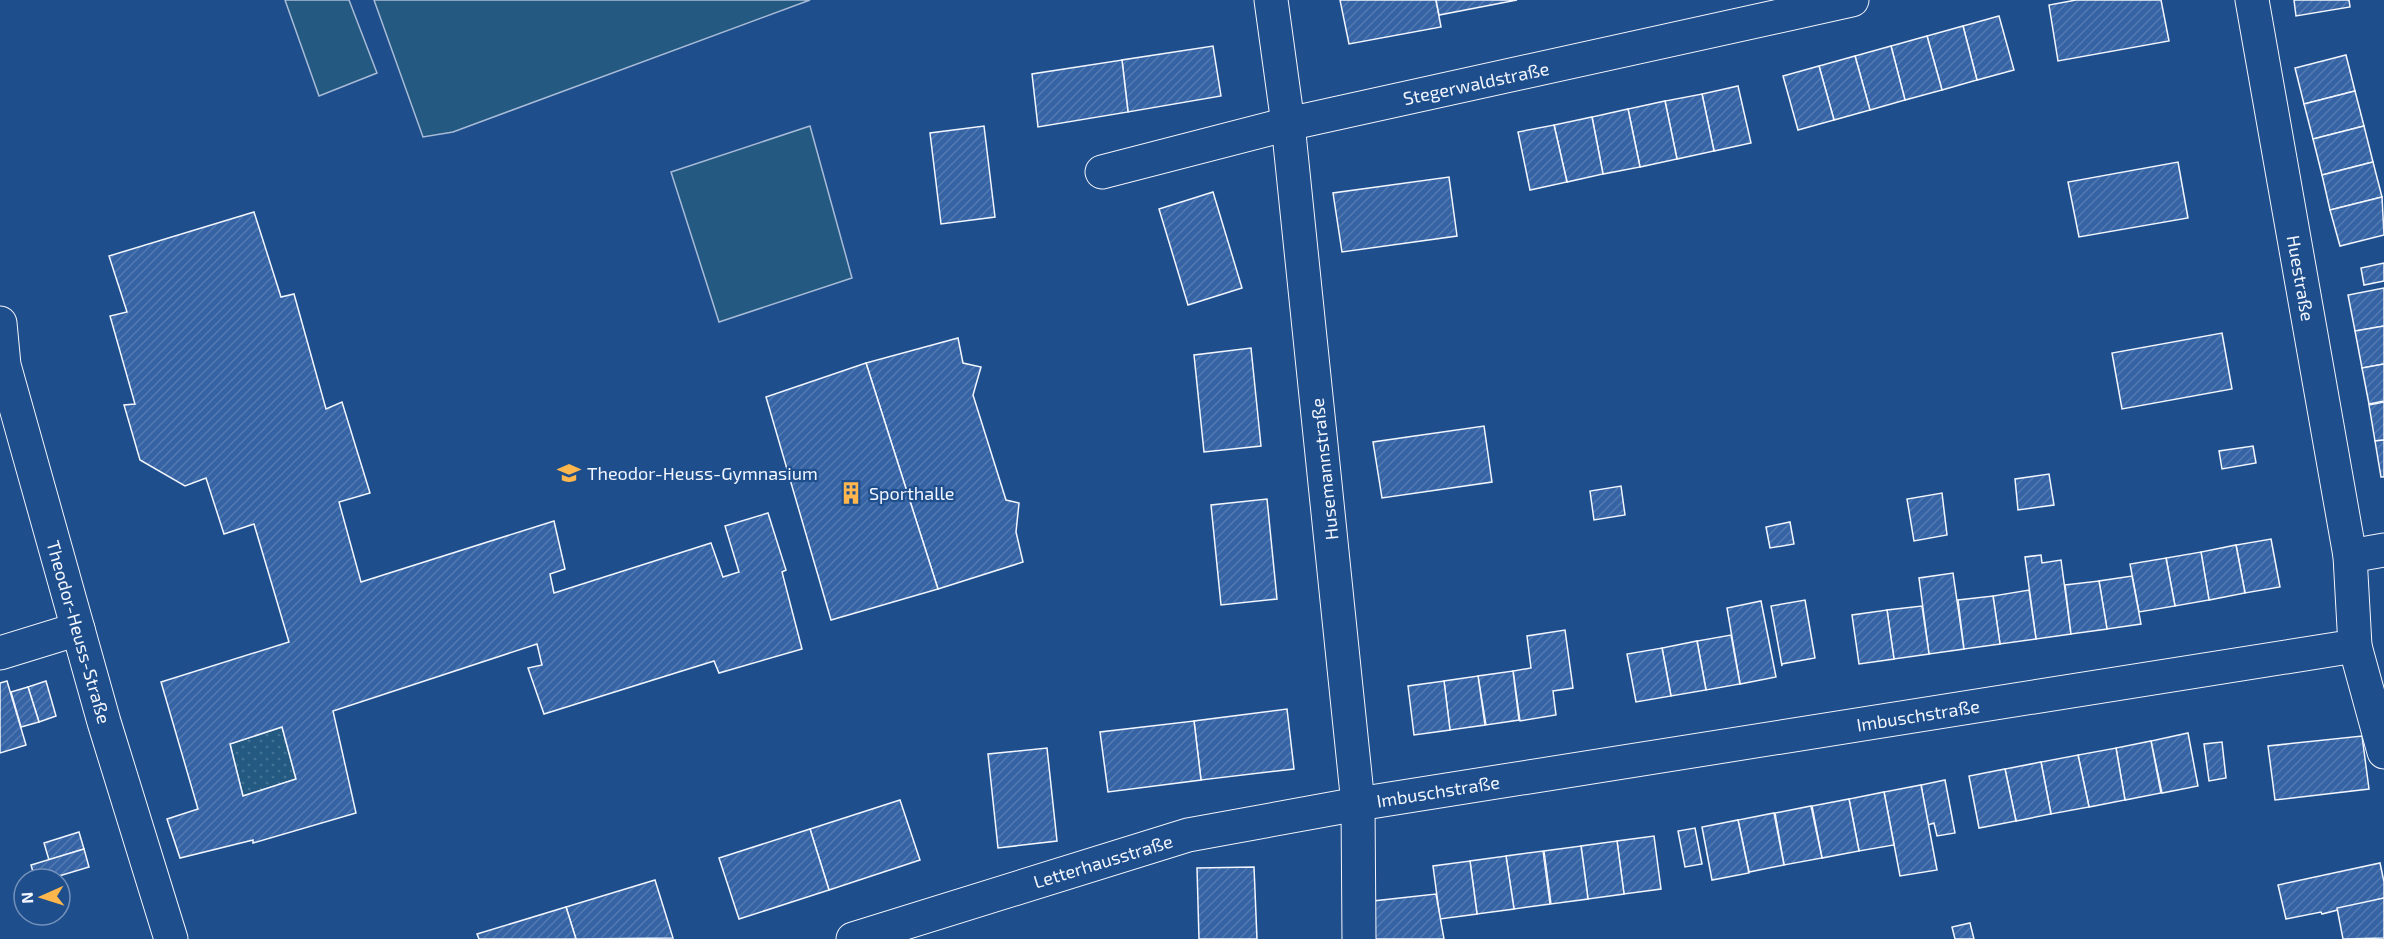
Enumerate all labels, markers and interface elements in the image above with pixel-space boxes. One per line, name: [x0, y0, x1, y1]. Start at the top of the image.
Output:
street label: Stegerwaldstraße: [1401, 57, 1551, 109]
street label: Huestraße: [2283, 233, 2319, 323]
street label: Husemannstraße: [1306, 397, 1342, 541]
school or university icon: Theodor-Heuss-Gymnasium: [556, 460, 582, 486]
place label: Theodor-Heuss-Gymnasium: [587, 462, 818, 484]
building icon: Sporthalle: [838, 480, 864, 506]
place label: Sporthalle: [869, 482, 955, 504]
street label: Theodor-Heuss-Straße: [42, 538, 116, 726]
street label: Imbuschstraße: [1855, 694, 1981, 736]
street label: Imbuschstraße: [1375, 770, 1501, 812]
street label: Letterhausstraße: [1031, 829, 1175, 893]
north arrow: [12, 867, 72, 927]
text: N: [17, 892, 36, 904]

